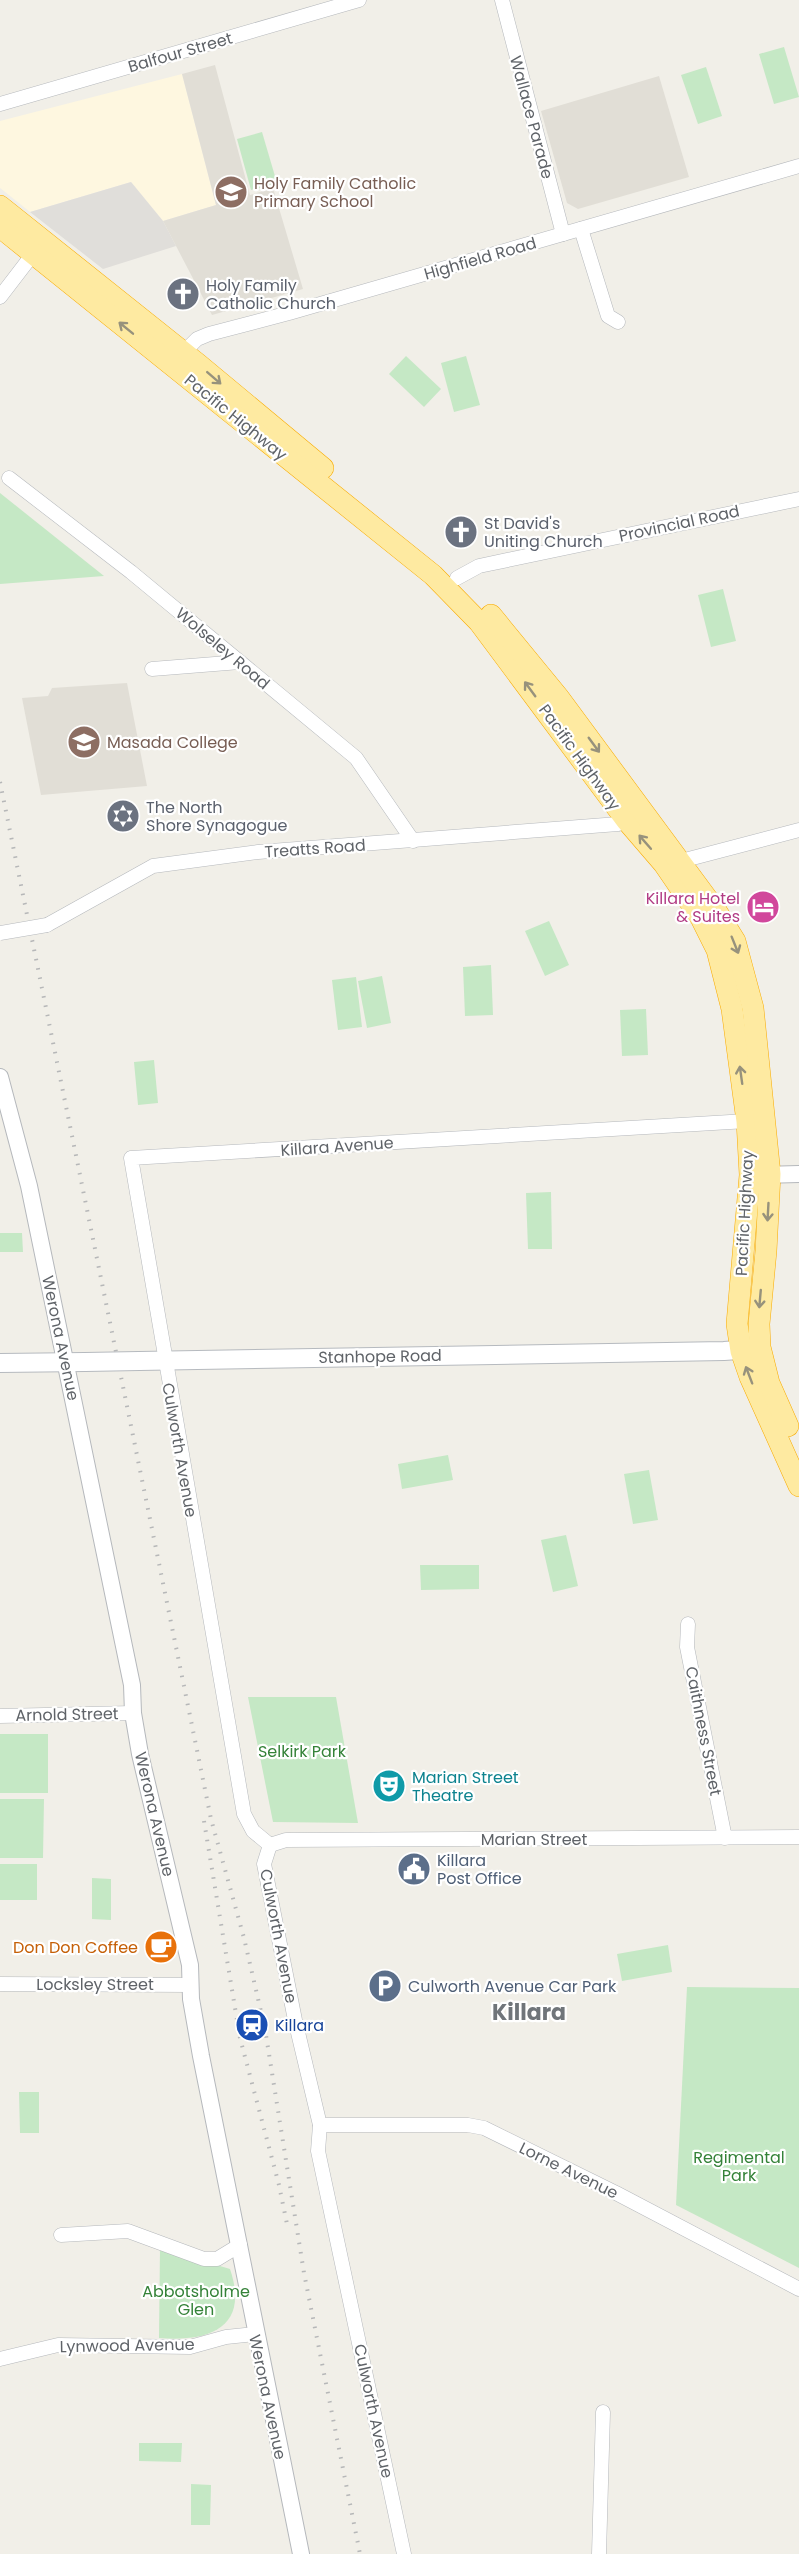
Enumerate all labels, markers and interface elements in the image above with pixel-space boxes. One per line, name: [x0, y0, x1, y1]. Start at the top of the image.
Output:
street label: Balfour Street: [125, 27, 235, 78]
street label: Wallace Parade: [504, 53, 559, 181]
place label: Holy Family Catholic Primary School: [254, 172, 416, 213]
school or university icon: Holy Family Catholic Primary School: [213, 174, 249, 210]
street label: Highfield Road: [421, 231, 539, 285]
place label: Holy Family Catholic Church: [206, 274, 336, 315]
church icon: Holy Family Catholic Church: [165, 276, 201, 312]
one-way arrow: [118, 322, 134, 335]
street label: Pacific Highway: [180, 369, 292, 466]
one-way arrow: [206, 371, 221, 385]
street label: Provincial Road: [617, 499, 742, 548]
place label: St David's Uniting Church: [484, 512, 603, 553]
church icon: St David's Uniting Church: [443, 514, 479, 550]
street label: Wolseley Road: [171, 602, 275, 695]
one-way arrow: [524, 682, 536, 698]
street label: Pacific Highway: [533, 700, 626, 815]
school or university icon: Masada College: [66, 724, 102, 760]
place label: Masada College: [107, 731, 238, 754]
one-way arrow: [588, 737, 600, 753]
place label: The North Shore Synagogue: [146, 796, 288, 837]
synagogue icon: The North Shore Synagogue: [105, 798, 141, 834]
street label: Treatts Road: [264, 833, 366, 864]
one-way arrow: [638, 835, 652, 850]
place label: Killara Hotel & Suites: [646, 887, 740, 928]
hotel icon: Killara Hotel & Suites: [745, 889, 781, 925]
one-way arrow: [730, 935, 741, 954]
one-way arrow: [735, 1065, 746, 1085]
street label: Killara Avenue: [280, 1131, 394, 1162]
street label: Pacific Highway: [730, 1150, 759, 1277]
one-way arrow: [762, 1202, 773, 1222]
street label: Werona Avenue: [36, 1274, 85, 1403]
one-way arrow: [755, 1288, 766, 1308]
street label: Stanhope Road: [318, 1344, 442, 1369]
one-way arrow: [743, 1366, 754, 1385]
street label: Culworth Avenue: [156, 1381, 203, 1519]
street label: Caithness Street: [680, 1665, 727, 1798]
street label: Arnold Street: [15, 1702, 119, 1727]
park label: Selkirk Park: [258, 1740, 347, 1763]
street label: Werona Avenue: [129, 1750, 180, 1879]
place label: Marian Street Theatre: [412, 1766, 519, 1807]
theatre icon: Marian Street Theatre: [371, 1768, 407, 1804]
street label: Marian Street: [481, 1828, 588, 1851]
place label: Killara Post Office: [437, 1849, 522, 1890]
public building icon: Killara Post Office: [396, 1851, 432, 1887]
street label: Culworth Avenue: [254, 1867, 303, 2005]
cafe icon: Don Don Coffee: [143, 1929, 179, 1965]
place label: Don Don Coffee: [13, 1936, 138, 1959]
parking icon: Culworth Avenue Car Park: [367, 1968, 403, 2004]
street label: Locksley Street: [36, 1973, 154, 1996]
place label: Culworth Avenue Car Park: [408, 1975, 617, 1998]
district label: Killara: [492, 1997, 566, 2028]
station icon: Killara: [234, 2007, 270, 2043]
place label: Killara: [275, 2014, 324, 2037]
street label: Lorne Avenue: [515, 2137, 622, 2204]
park label: Regimental Park: [693, 2146, 785, 2187]
park label: Abbotsholme Glen: [142, 2280, 250, 2321]
street label: Lynwood Avenue: [59, 2333, 195, 2358]
street label: Werona Avenue: [243, 2333, 292, 2462]
street label: Culworth Avenue: [348, 2342, 399, 2480]

